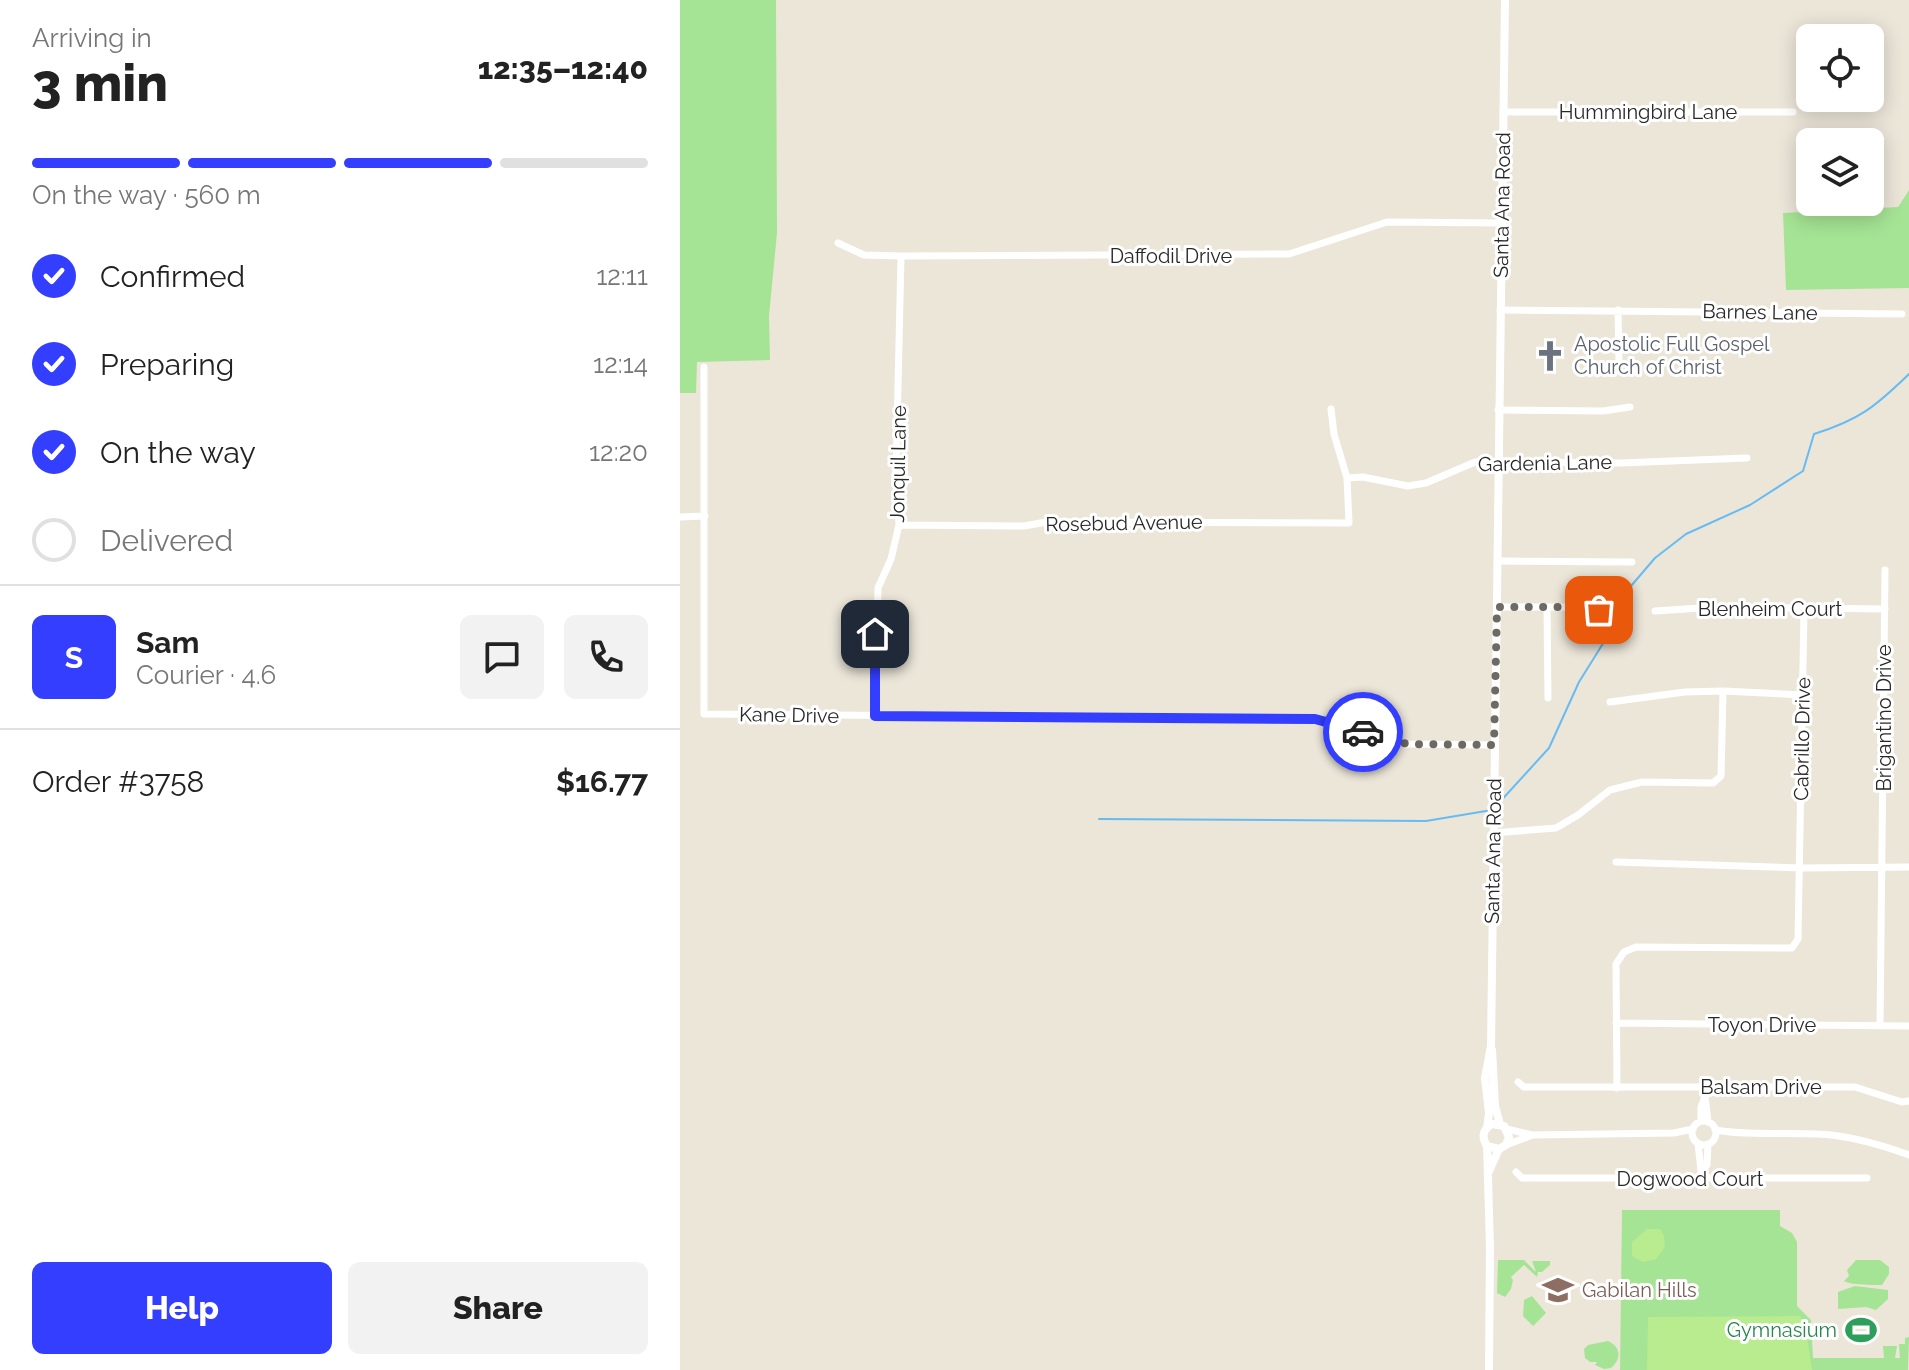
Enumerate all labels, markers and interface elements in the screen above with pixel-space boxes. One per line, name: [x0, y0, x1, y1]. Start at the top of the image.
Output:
text: Arriving in: [32, 23, 152, 53]
map controls: [1796, 24, 1884, 216]
button: locate: [1796, 24, 1884, 112]
text: 12:35–12:40: [478, 51, 648, 86]
text: 3 min: [32, 52, 168, 113]
street label: Hummingbird Lane: [1559, 100, 1738, 124]
button: layers: [1796, 128, 1884, 216]
street label: Santa Ana Road: [1489, 132, 1515, 278]
text: On the way · 560 m: [32, 180, 261, 210]
street label: Daffodil Drive: [1110, 244, 1233, 268]
icon: check: [32, 254, 76, 298]
text: Confirmed: [100, 259, 245, 294]
text: 12:11: [596, 261, 648, 291]
street label: Barnes Lane: [1702, 299, 1818, 325]
place label: Apostolic Full Gospel Church of Christ: [1574, 332, 1770, 379]
church icon: Apostolic Full Gospel Church of Christ: [1533, 339, 1567, 373]
icon: check: [32, 342, 76, 386]
text: Preparing: [100, 347, 234, 382]
text: 12:14: [593, 349, 648, 379]
street label: Jonquil Lane: [885, 405, 911, 523]
icon: check: [32, 430, 76, 474]
text: On the way: [100, 435, 256, 470]
text: 12:20: [589, 437, 648, 467]
street label: Gardenia Lane: [1478, 450, 1613, 476]
street label: Rosebud Avenue: [1045, 510, 1203, 536]
text: Delivered: [100, 523, 233, 558]
pin: [1565, 576, 1633, 644]
icon: bag: [1577, 588, 1621, 632]
street label: Blenheim Court: [1698, 597, 1843, 621]
pin: [841, 600, 909, 668]
icon: home: [853, 612, 897, 656]
button: chat: [460, 615, 544, 699]
button: phone: [564, 615, 648, 699]
text: Sam: [136, 625, 199, 660]
text: S: [65, 640, 83, 675]
street label: Brigantino Drive: [1872, 644, 1896, 791]
text: Courier · 4.6: [136, 660, 276, 690]
street label: Cabrillo Drive: [1789, 677, 1815, 801]
courier: [1323, 692, 1403, 772]
street label: Kane Drive: [739, 702, 839, 728]
icon: car: [1341, 710, 1385, 754]
text: Order #3758: [32, 764, 204, 799]
text: $16.77: [556, 764, 648, 799]
street label: Santa Ana Road: [1480, 778, 1506, 924]
street label: Toyon Drive: [1708, 1013, 1816, 1037]
street label: Balsam Drive: [1700, 1075, 1822, 1099]
street label: Dogwood Court: [1616, 1167, 1764, 1191]
button: Help: [32, 1262, 332, 1354]
button: Share: [348, 1262, 648, 1354]
school or university icon: Gabilan Hills: [1541, 1273, 1575, 1307]
place label: Gabilan Hills: [1582, 1278, 1697, 1302]
sports icon: Gymnasium: [1844, 1313, 1878, 1347]
place label: Gymnasium: [1727, 1318, 1837, 1342]

